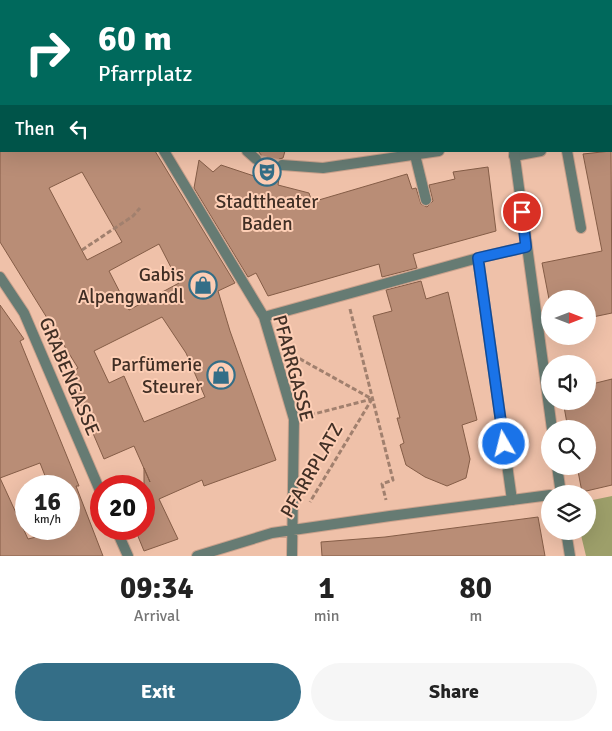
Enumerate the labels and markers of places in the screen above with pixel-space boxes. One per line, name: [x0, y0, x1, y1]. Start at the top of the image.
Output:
theatre icon: Stadttheater Baden: [252, 157, 282, 187]
place label: Stadttheater Baden: [216, 190, 318, 236]
pin: [501, 191, 543, 233]
place label: Gabis Alpengwandl: [78, 263, 184, 309]
shop icon: Gabis Alpengwandl: [188, 270, 218, 300]
place label: Parfümerie Steurer: [111, 353, 202, 399]
shop icon: Parfümerie Steurer: [206, 360, 236, 390]

